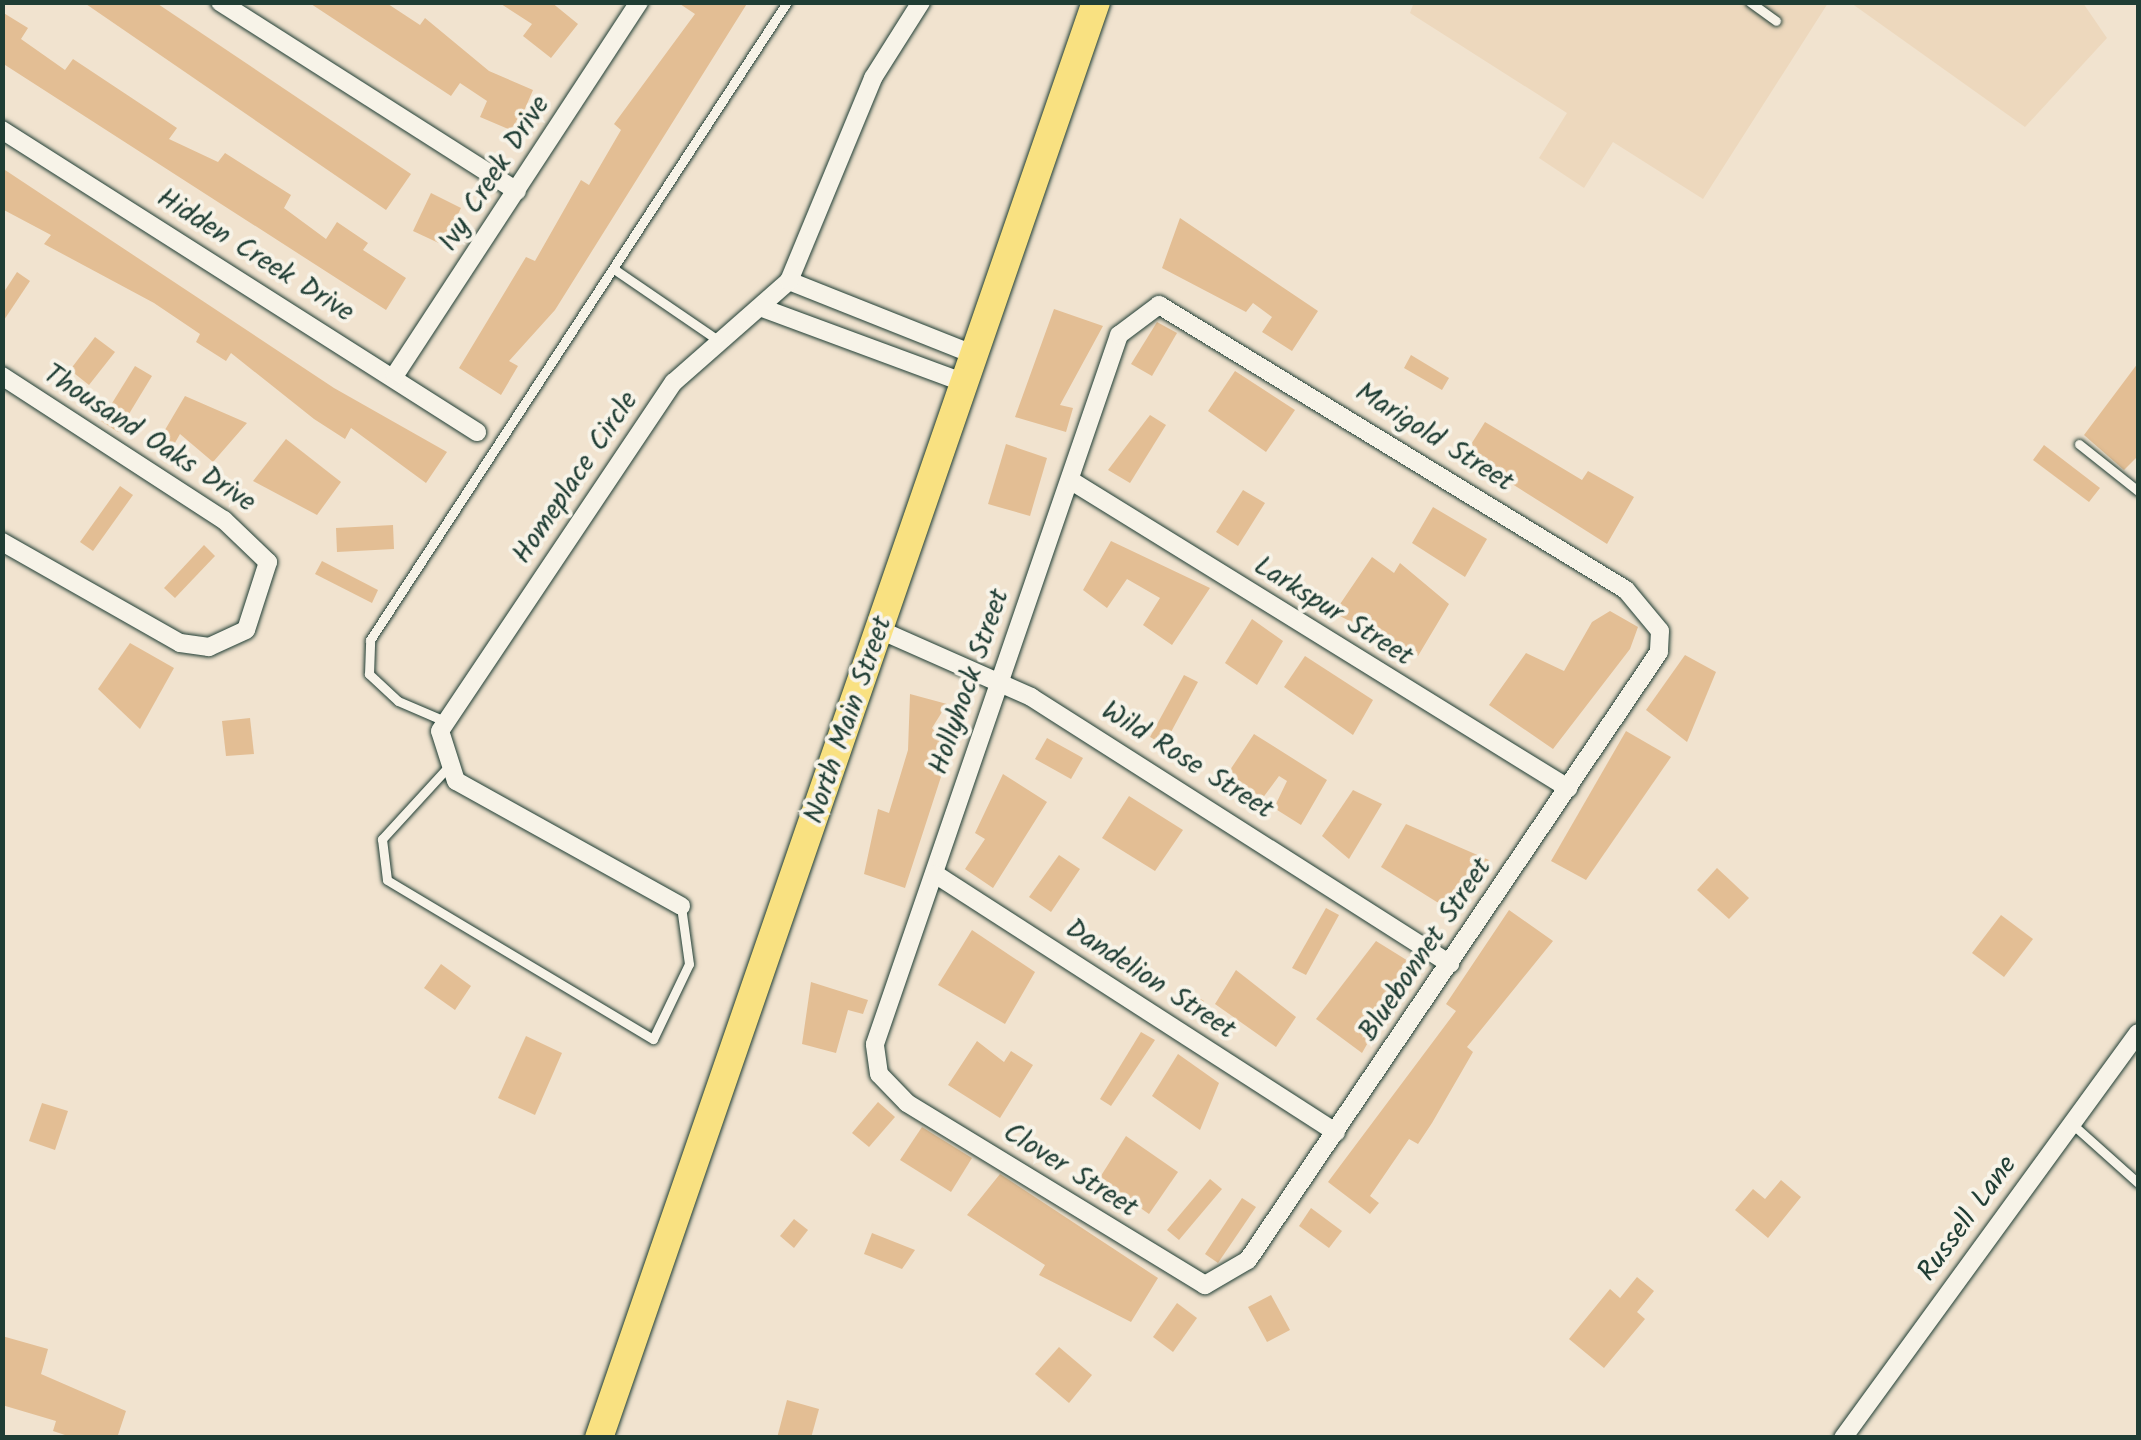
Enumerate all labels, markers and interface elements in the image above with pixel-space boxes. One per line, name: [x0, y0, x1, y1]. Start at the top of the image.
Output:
street label: Ivy Creek Drive: [432, 90, 558, 258]
street label: Hidden Creek Drive: [150, 182, 360, 330]
street label: Thousand Oaks Drive: [37, 358, 261, 520]
street label: Marigold Street: [1349, 376, 1519, 500]
street label: Homeplace Circle: [506, 385, 646, 571]
street label: Larkspur Street: [1247, 550, 1419, 674]
street label: Hollyhock Street: [923, 585, 1017, 779]
street label: North Main Street: [798, 612, 900, 828]
street label: Wild Rose Street: [1095, 695, 1279, 827]
street label: Bluebonnet Street: [1352, 852, 1500, 1048]
street label: Dandelion Street: [1059, 913, 1241, 1047]
street label: Clover Street: [997, 1116, 1143, 1226]
street label: Russell Lane: [1911, 1150, 2025, 1288]

